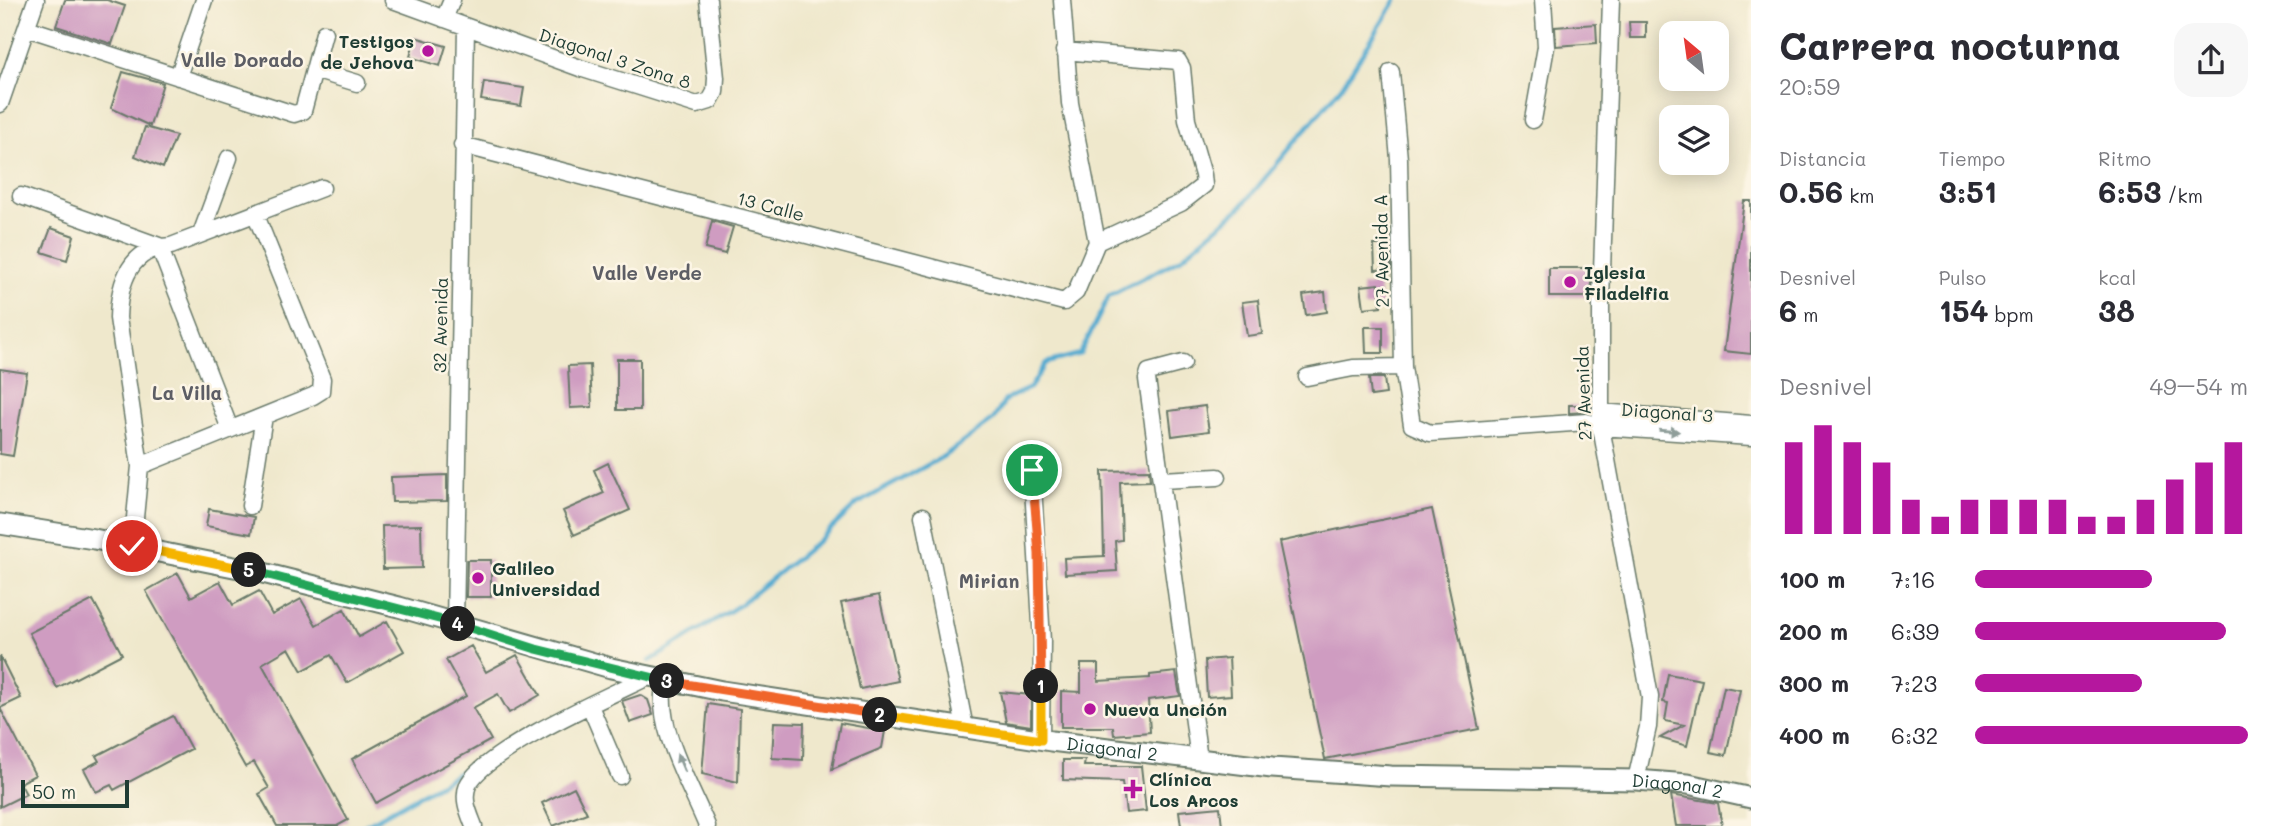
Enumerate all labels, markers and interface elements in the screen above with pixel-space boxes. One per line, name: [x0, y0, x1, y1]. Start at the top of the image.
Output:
text: Carrera nocturna: [1779, 20, 2121, 70]
north arrow: [1659, 21, 1729, 91]
map controls: [1659, 21, 1729, 175]
street label: Diagonal 3 Zona 8: [536, 22, 694, 94]
button: share: [2174, 23, 2248, 97]
place label: Testigos de Jehova: [321, 29, 414, 74]
marker: Testigos de Jehova: [420, 43, 436, 59]
district label: Valle Dorado: [181, 47, 303, 72]
text: 20:59: [1779, 71, 1840, 101]
button: layers: [1659, 105, 1729, 175]
text: Distancia: [1779, 146, 1867, 171]
text: Tiempo: [1939, 146, 2005, 171]
text: Ritmo: [2098, 146, 2151, 171]
text: 0.56: [1779, 171, 1843, 211]
text: 3:51: [1939, 171, 1997, 211]
text: 6:53: [2098, 171, 2162, 211]
text: km: [1843, 183, 1875, 208]
text: /km: [2162, 183, 2203, 208]
street label: 13 Calle: [735, 186, 807, 226]
street label: 27 Avenida A: [1368, 194, 1394, 308]
district label: Valle Verde: [592, 260, 702, 285]
place label: Iglesia Filadelfia: [1584, 260, 1669, 305]
text: Desnivel: [1779, 265, 1856, 290]
text: Pulso: [1939, 265, 1986, 290]
text: kcal: [2098, 265, 2136, 290]
marker: Iglesia Filadelfia: [1562, 274, 1578, 290]
street label: 32 Avenida: [427, 277, 453, 373]
text: 6: [1779, 290, 1797, 330]
text: 154: [1939, 290, 1989, 330]
text: 38: [2098, 290, 2135, 330]
text: m: [1797, 302, 1818, 327]
text: bpm: [1989, 302, 2034, 327]
street label: 27 Avenida: [1569, 345, 1597, 441]
text: Desnivel: [1779, 371, 1872, 401]
text: 49–54 m: [2149, 371, 2248, 401]
district label: La Villa: [152, 380, 222, 405]
street label: Diagonal 3: [1620, 397, 1714, 427]
one-way arrow: [1658, 426, 1680, 437]
pin: [1002, 440, 1062, 500]
icon: arrive: [1013, 451, 1051, 489]
pin: [102, 516, 162, 576]
icon: check: [113, 527, 151, 565]
pin: 5: [232, 552, 266, 588]
place label: Galileo Universidad: [492, 556, 600, 601]
text: 5: [243, 557, 254, 582]
text: 100 m: [1779, 564, 1845, 594]
text: 7:16: [1891, 564, 1935, 594]
district label: Mirian: [959, 568, 1019, 593]
marker: Galileo Universidad: [470, 570, 486, 586]
pin: 4: [440, 606, 476, 642]
text: 4: [451, 611, 464, 636]
text: 200 m: [1779, 616, 1848, 646]
text: 6:39: [1891, 616, 1939, 646]
pin: 3: [650, 664, 684, 698]
text: 3: [661, 668, 672, 693]
pin: 1: [1024, 668, 1058, 704]
text: 300 m: [1779, 668, 1849, 698]
text: 7:23: [1891, 668, 1937, 698]
text: 1: [1036, 673, 1045, 698]
place label: Nueva Unción: [1104, 697, 1227, 721]
pin: 2: [862, 698, 898, 732]
marker: Nueva Unción: [1082, 701, 1098, 717]
text: 2: [874, 702, 885, 727]
text: 400 m: [1779, 720, 1850, 750]
text: 6:32: [1891, 720, 1938, 750]
street label: Diagonal 2: [1065, 731, 1159, 766]
one-way arrow: [675, 753, 687, 773]
place label: Clínica Los Arcos: [1149, 767, 1239, 812]
street label: Diagonal 2: [1631, 768, 1725, 803]
scale bar: [21, 777, 130, 809]
text: 50 m: [32, 779, 76, 804]
marker: Clínica Los Arcos: [1123, 779, 1143, 799]

